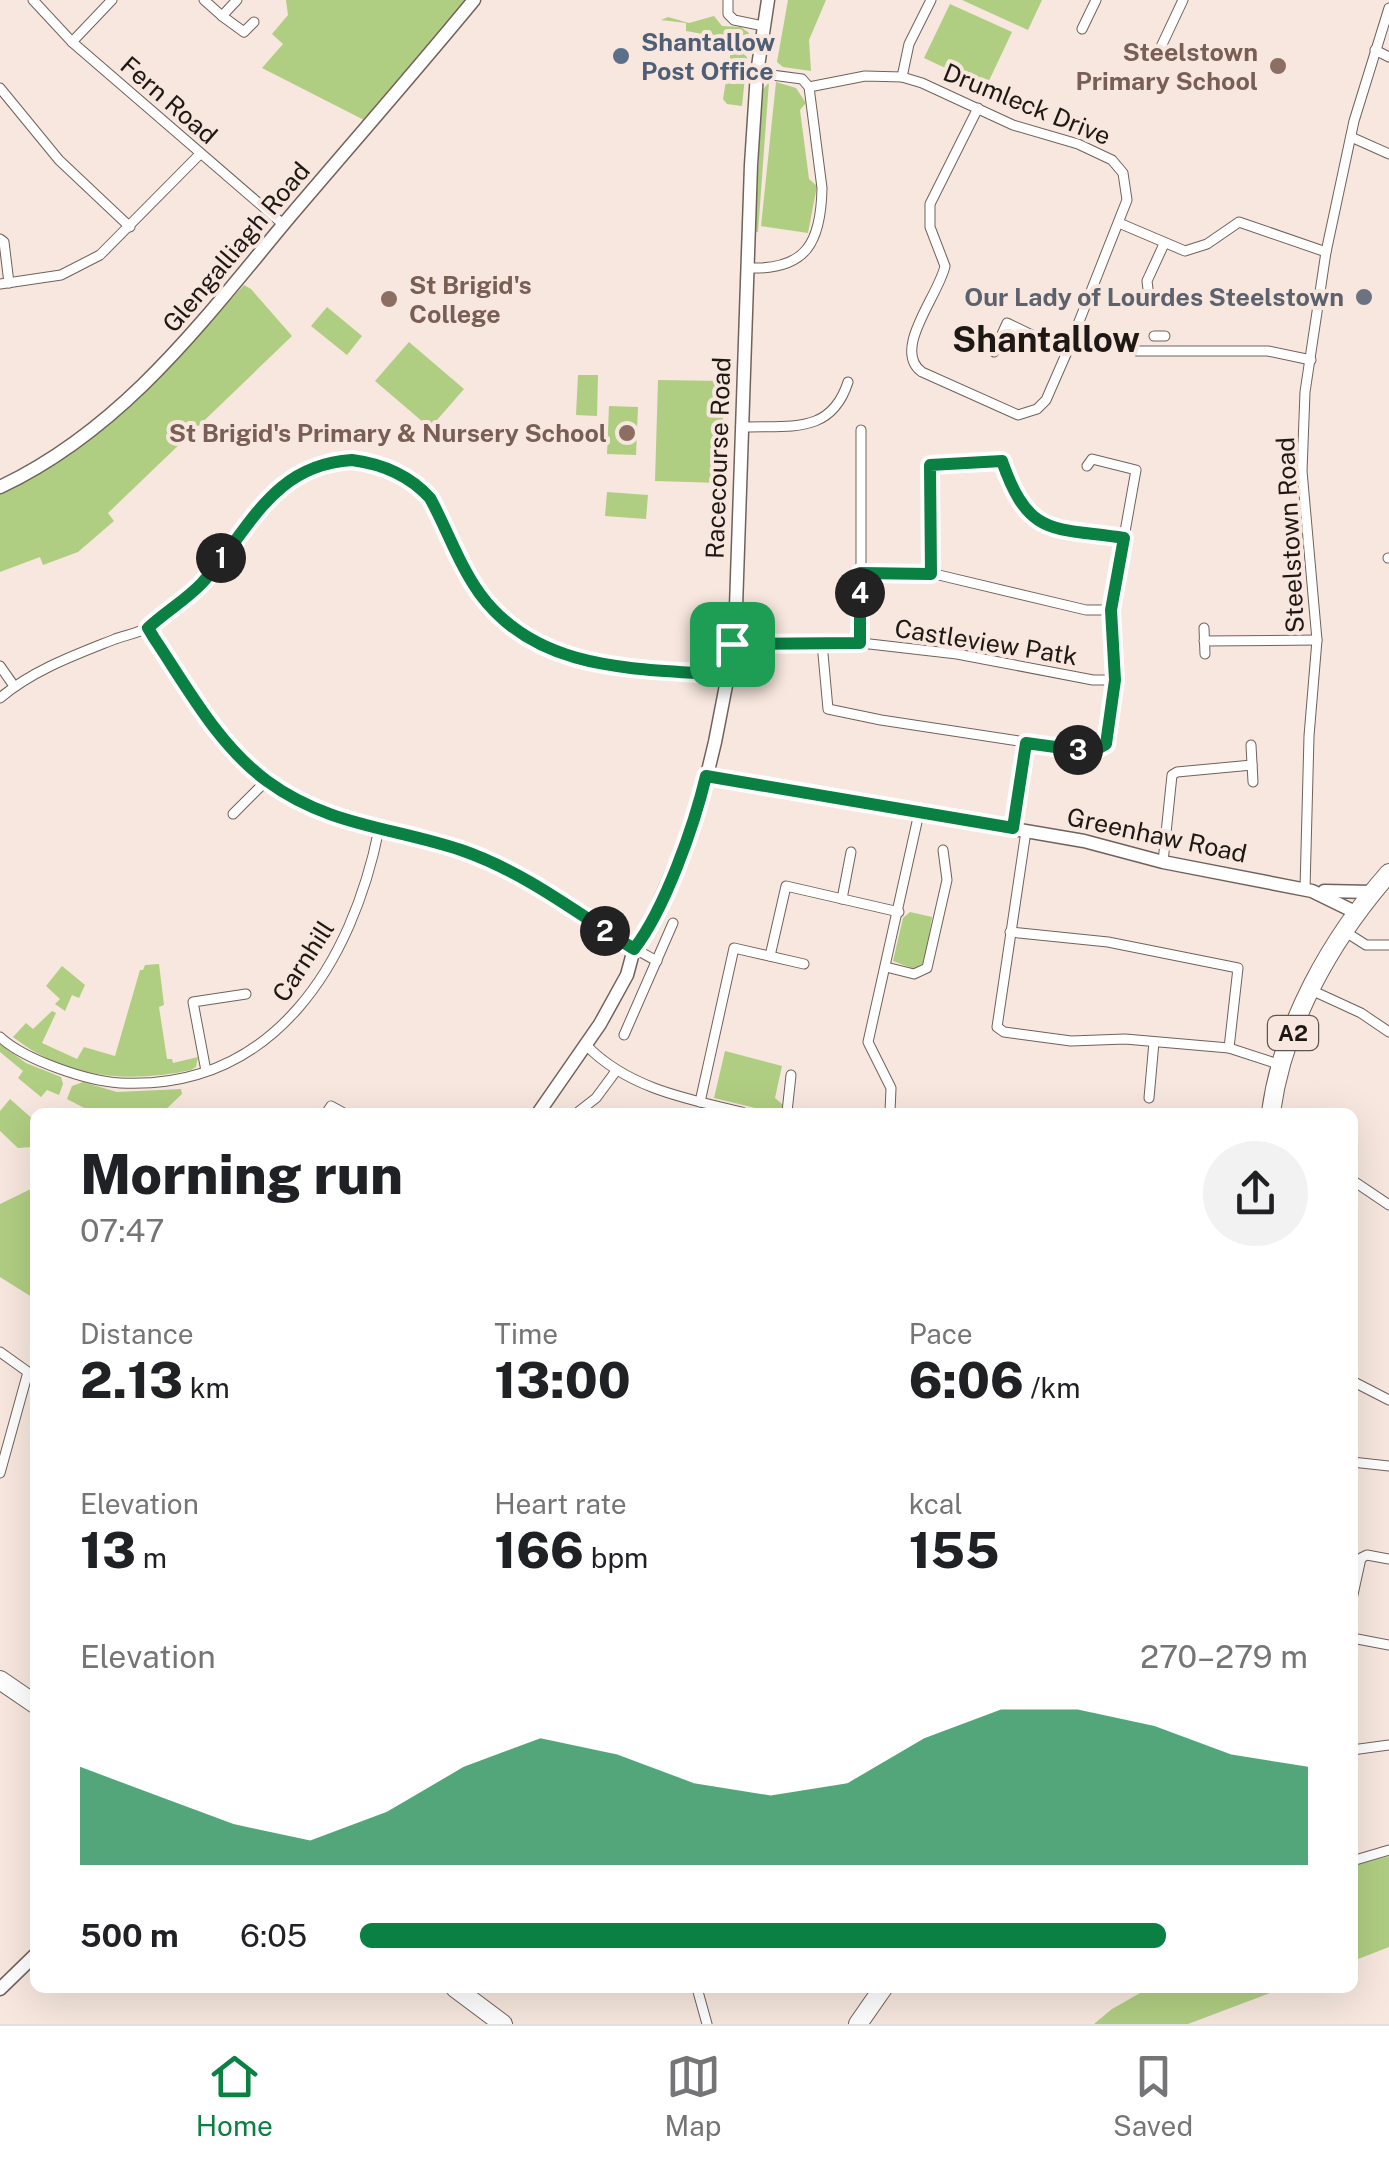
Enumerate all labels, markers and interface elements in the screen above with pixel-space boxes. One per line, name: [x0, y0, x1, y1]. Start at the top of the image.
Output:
place label: Shantallow Post Office: [641, 27, 775, 86]
place label: Steelstown Primary School: [1075, 37, 1258, 96]
marker: Shantallow Post Office: [610, 45, 632, 67]
street label: Fern Road: [115, 50, 223, 150]
marker: Steelstown Primary School: [1267, 55, 1289, 77]
street label: Drumleck Drive: [939, 57, 1115, 151]
street label: Glengalliagh Road: [156, 156, 316, 338]
place label: St Brigid's College: [409, 270, 532, 329]
place label: Our Lady of Lourdes Steelstown: [964, 282, 1344, 312]
marker: Our Lady of Lourdes Steelstown: [1353, 286, 1375, 308]
marker: St Brigid's College: [378, 288, 400, 310]
district label: Shantallow: [952, 319, 1140, 360]
street label: Racecourse Road: [699, 357, 737, 559]
place label: St Brigid's Primary & Nursery School: [169, 418, 607, 448]
marker: St Brigid's Primary & Nursery School: [616, 422, 638, 444]
street label: Steelstown Road: [1270, 436, 1310, 634]
pin: 1: [196, 533, 246, 583]
text: 1: [215, 541, 227, 574]
pin: 4: [835, 568, 885, 618]
text: 4: [851, 576, 869, 609]
pin: [690, 602, 775, 687]
street label: Castleview Patk: [892, 613, 1080, 671]
icon: arrive: [705, 617, 760, 672]
pin: 3: [1053, 725, 1103, 775]
text: 3: [1069, 733, 1087, 766]
street label: Greenhaw Road: [1064, 801, 1250, 869]
pin: 2: [580, 906, 630, 956]
text: 2: [596, 914, 614, 947]
street label: Carnhill: [266, 915, 340, 1007]
road number: A2: [1268, 1016, 1318, 1050]
button: share: [1203, 1141, 1308, 1246]
text: Morning run: [80, 1142, 403, 1206]
text: 07:47: [80, 1212, 165, 1249]
text: Distance: [80, 1317, 194, 1350]
text: Time: [494, 1317, 558, 1350]
text: Pace: [909, 1317, 973, 1350]
text: 2.13: [80, 1350, 183, 1409]
text: 13:00: [494, 1350, 631, 1409]
text: 6:06: [909, 1350, 1024, 1409]
text: km: [183, 1371, 230, 1404]
text: /km: [1024, 1371, 1080, 1404]
text: Elevation: [80, 1487, 199, 1520]
text: Heart rate: [494, 1487, 627, 1520]
text: kcal: [909, 1487, 963, 1520]
text: 13: [80, 1520, 136, 1579]
text: 166: [494, 1520, 584, 1579]
text: 155: [909, 1520, 1000, 1579]
text: m: [136, 1541, 167, 1574]
text: bpm: [584, 1541, 648, 1574]
text: Elevation: [80, 1638, 216, 1675]
text: 270–279 m: [1140, 1638, 1308, 1675]
text: 500 m: [80, 1917, 179, 1954]
text: 6:05: [240, 1917, 307, 1954]
tab: Home: [196, 2049, 273, 2142]
tab: Map: [665, 2049, 721, 2142]
tab: Saved: [1113, 2049, 1193, 2142]

